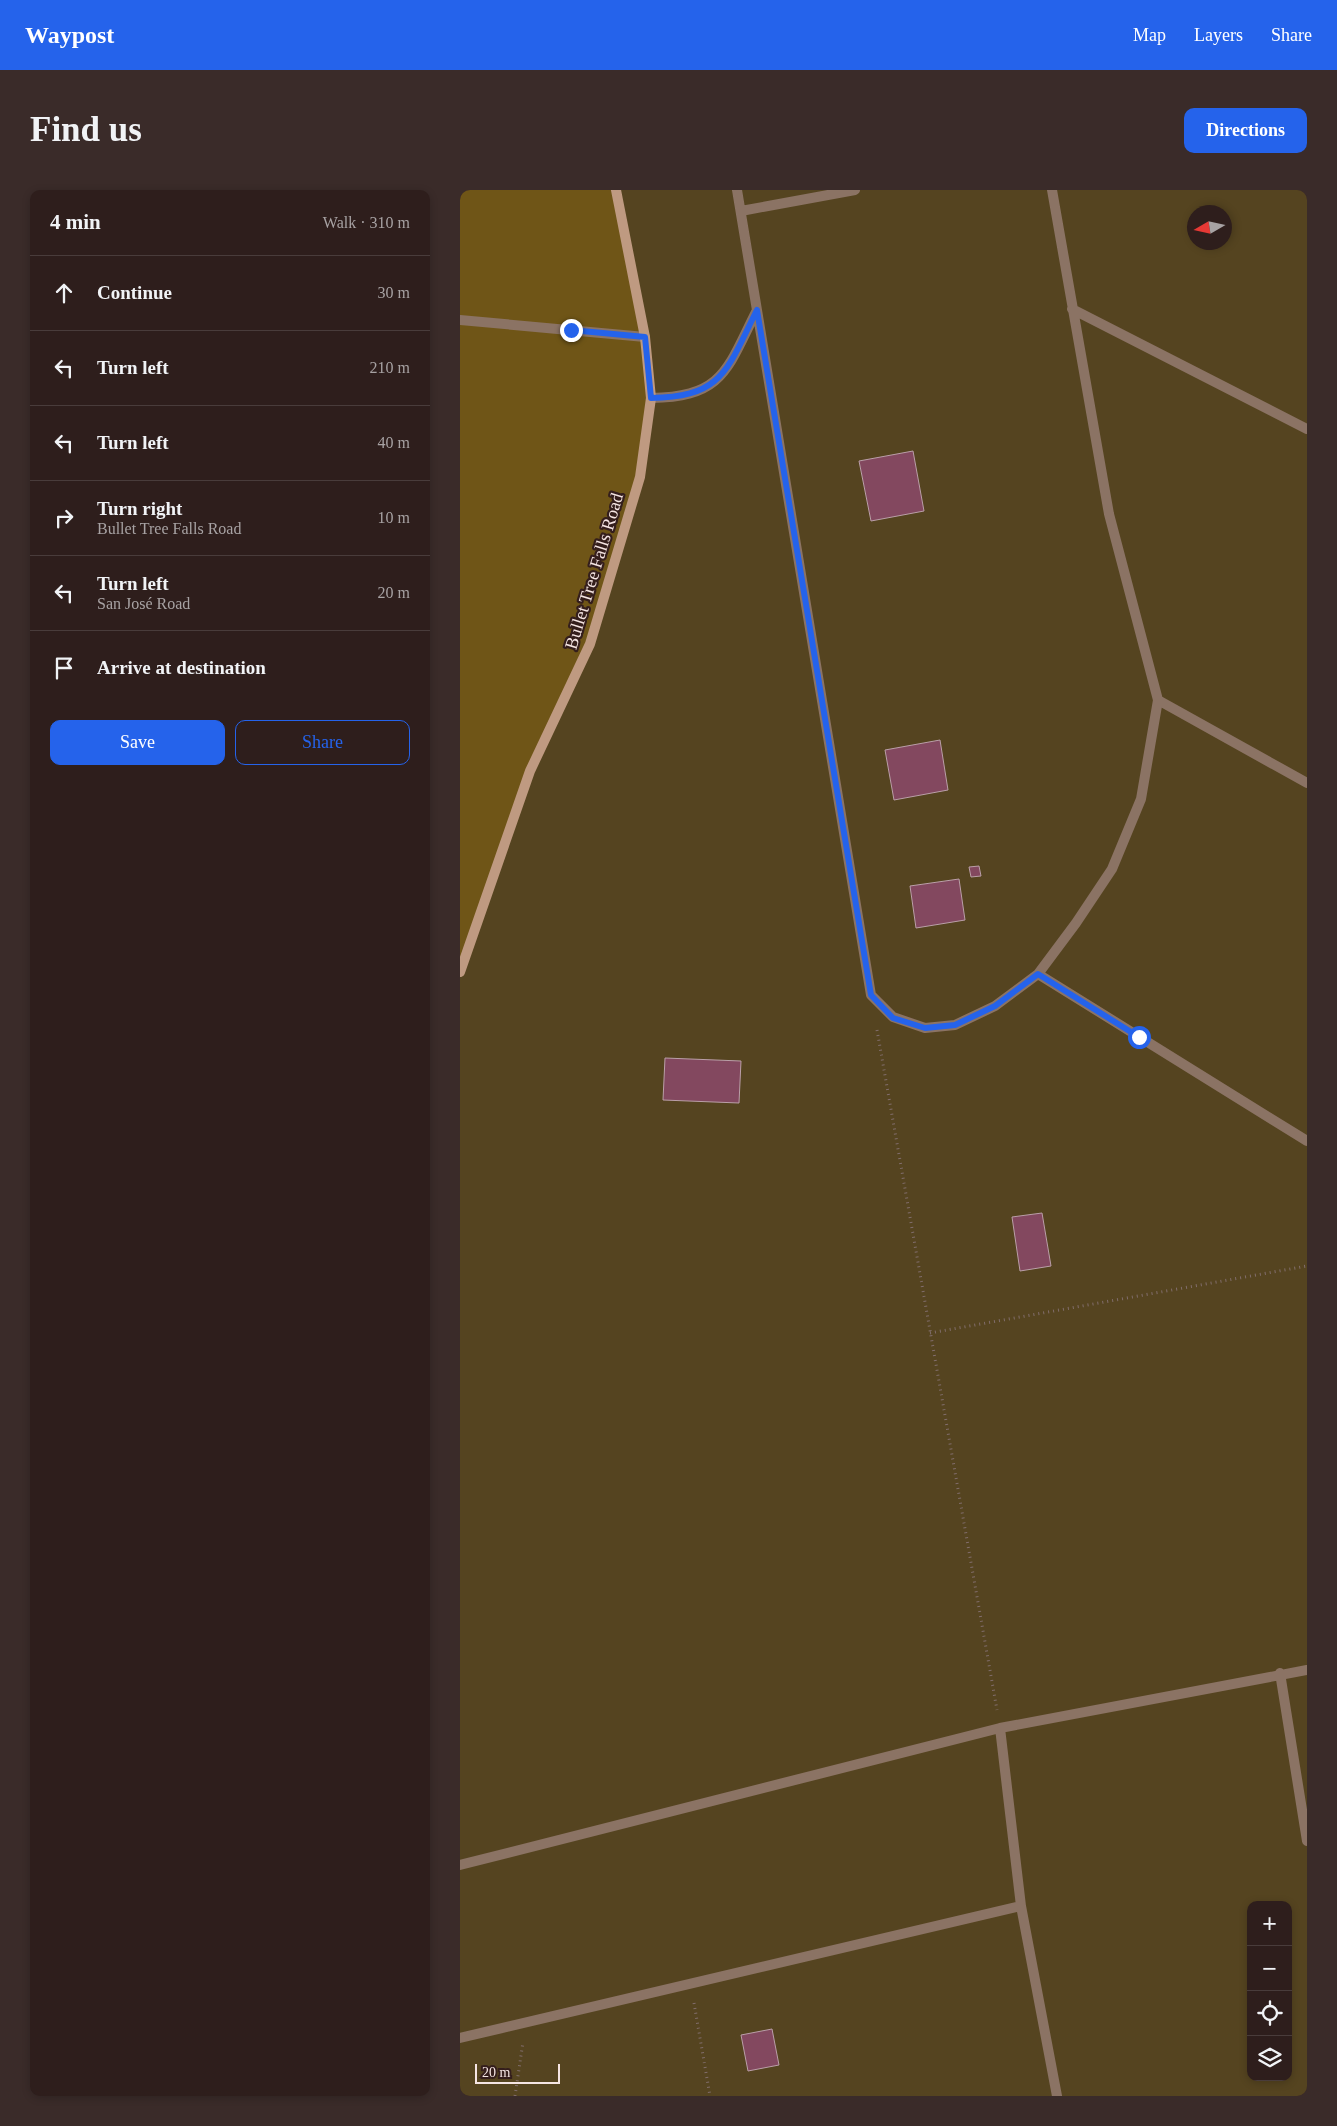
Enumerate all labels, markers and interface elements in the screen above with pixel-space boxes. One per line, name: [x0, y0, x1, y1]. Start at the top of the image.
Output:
text: Waypost: [25, 22, 114, 48]
text: Map: [1133, 25, 1166, 45]
text: Layers: [1194, 25, 1243, 45]
text: Share: [1271, 25, 1312, 45]
button: Directions: [1184, 108, 1307, 153]
text: Find us: [30, 110, 142, 149]
north arrow: [1187, 205, 1232, 250]
text: 4 min: [50, 210, 101, 234]
text: Walk · 310 m: [323, 214, 410, 231]
icon: ahead: [50, 279, 78, 307]
text: Continue: [97, 282, 172, 303]
text: 30 m: [378, 284, 410, 301]
route end: [560, 319, 583, 342]
icon: left: [50, 354, 78, 382]
text: Turn left: [97, 357, 169, 378]
text: 210 m: [370, 359, 410, 376]
icon: left: [50, 429, 78, 457]
text: Turn left: [97, 432, 169, 453]
text: 40 m: [378, 434, 410, 451]
street label: Bullet Tree Falls Road: [561, 490, 627, 652]
text: Turn right: [97, 498, 182, 519]
icon: right: [50, 504, 78, 532]
text: 10 m: [378, 509, 410, 526]
text: Bullet Tree Falls Road: [97, 520, 241, 537]
text: Turn left: [97, 573, 169, 594]
icon: left: [50, 579, 78, 607]
text: 20 m: [378, 584, 410, 601]
text: San José Road: [97, 595, 190, 612]
icon: arrive: [50, 654, 78, 682]
text: Arrive at destination: [97, 657, 266, 678]
button: Save: [50, 720, 225, 765]
button: Share: [235, 720, 410, 765]
route start: [1128, 1026, 1151, 1049]
map controls: [1247, 1901, 1292, 2081]
button: +: [1247, 1901, 1292, 1946]
button: −: [1247, 1946, 1292, 1991]
button: locate: [1247, 1991, 1292, 2036]
button: layers: [1247, 2036, 1292, 2081]
scale bar: [475, 2061, 560, 2084]
text: 20 m: [482, 2065, 510, 2080]

